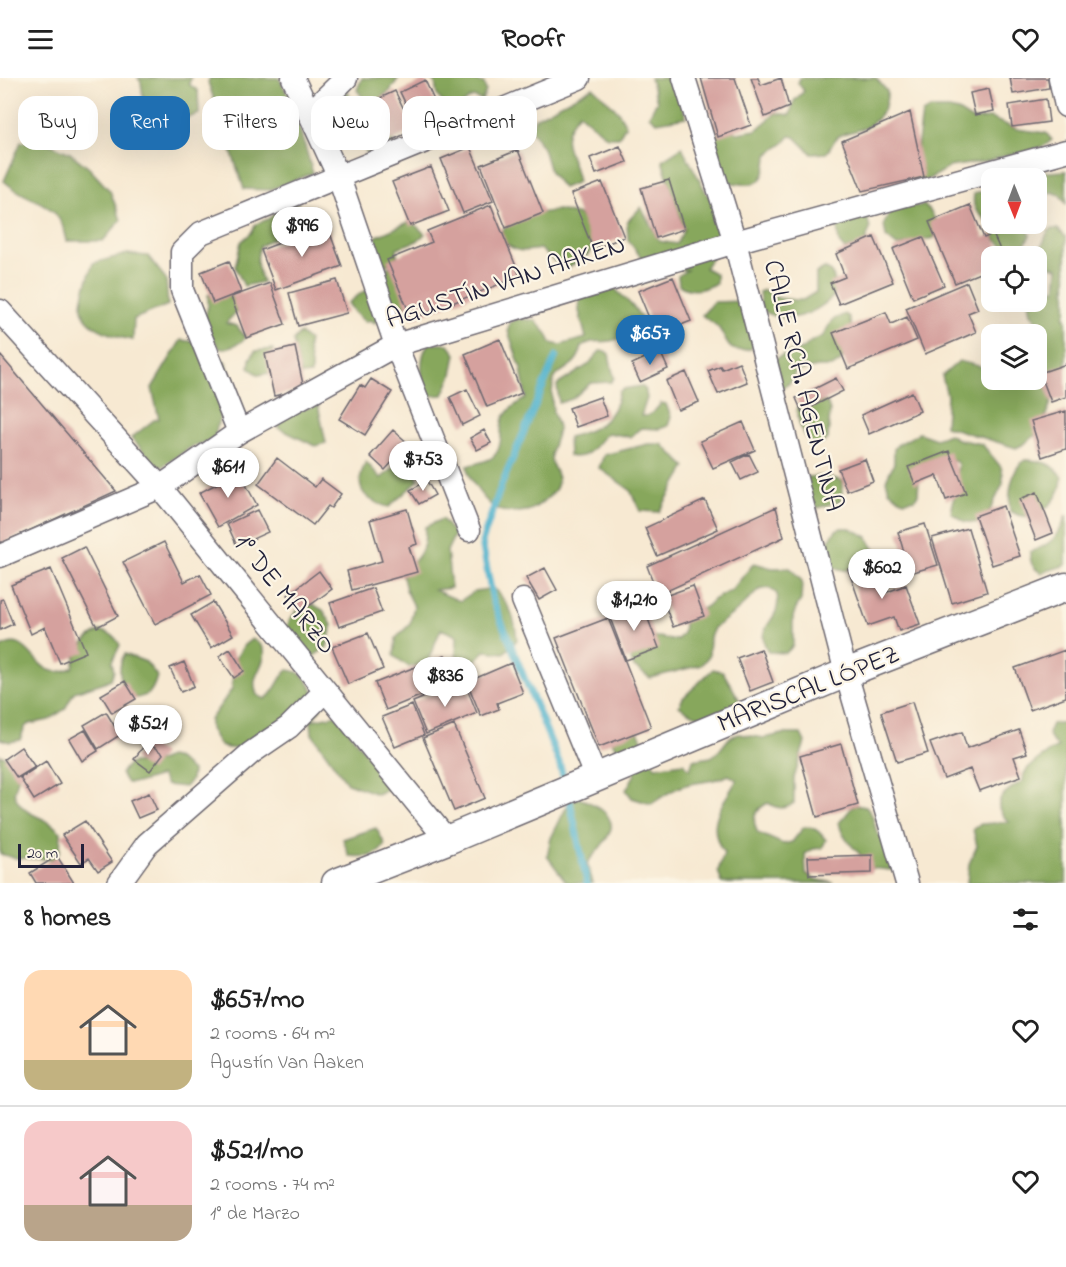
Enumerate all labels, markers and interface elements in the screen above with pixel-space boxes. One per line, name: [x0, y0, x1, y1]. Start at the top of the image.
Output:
text: Roofr: [501, 20, 565, 59]
icon: menu: [24, 23, 57, 56]
icon: heart: [1009, 23, 1042, 56]
chip: Buy: [18, 96, 98, 150]
chip: Rent: [110, 96, 190, 150]
chip: Filters: [202, 96, 299, 150]
chip: New: [311, 96, 390, 150]
chip: Apartment: [402, 96, 537, 150]
north arrow: [981, 168, 1047, 234]
map controls: [981, 168, 1047, 390]
pin: $996: [266, 207, 338, 258]
text: $996: [286, 212, 318, 241]
street label: AGUSTÍN VAN AAKEN: [381, 226, 631, 340]
button: locate: [981, 246, 1047, 312]
street label: CALLE RCA. AGENTINA: [752, 256, 852, 516]
pin: $657: [614, 315, 686, 366]
text: $657: [630, 320, 670, 349]
button: layers: [981, 324, 1047, 390]
pin: $753: [387, 441, 459, 492]
text: $753: [403, 446, 443, 475]
pin: $611: [192, 448, 264, 499]
text: $611: [211, 453, 245, 482]
street label: 1° DE MARZO: [223, 526, 345, 664]
pin: $602: [846, 549, 918, 600]
text: $602: [862, 554, 902, 583]
pin: $1,210: [585, 581, 683, 632]
text: $1,210: [611, 586, 657, 615]
street label: MARISCAL LÓPEZ: [712, 636, 906, 744]
pin: $836: [409, 657, 481, 708]
text: $836: [427, 662, 463, 691]
pin: $521: [112, 705, 184, 756]
text: $521: [128, 710, 168, 739]
scale bar: [18, 841, 84, 868]
text: 20 m: [27, 842, 58, 866]
text: 8 homes: [24, 900, 111, 938]
icon: filters: [1009, 903, 1042, 936]
text: $657/mo: [210, 982, 305, 1020]
icon: home: [72, 994, 144, 1066]
icon: heart: [1009, 1014, 1042, 1047]
text: 2 rooms · 64 m²: [210, 1020, 335, 1049]
text: Agustín Van Aaken: [210, 1049, 364, 1078]
text: $521/mo: [210, 1133, 304, 1171]
icon: home: [72, 1145, 144, 1217]
icon: heart: [1009, 1165, 1042, 1198]
text: 2 rooms · 74 m²: [210, 1171, 335, 1200]
text: 1° de Marzo: [210, 1200, 300, 1229]

